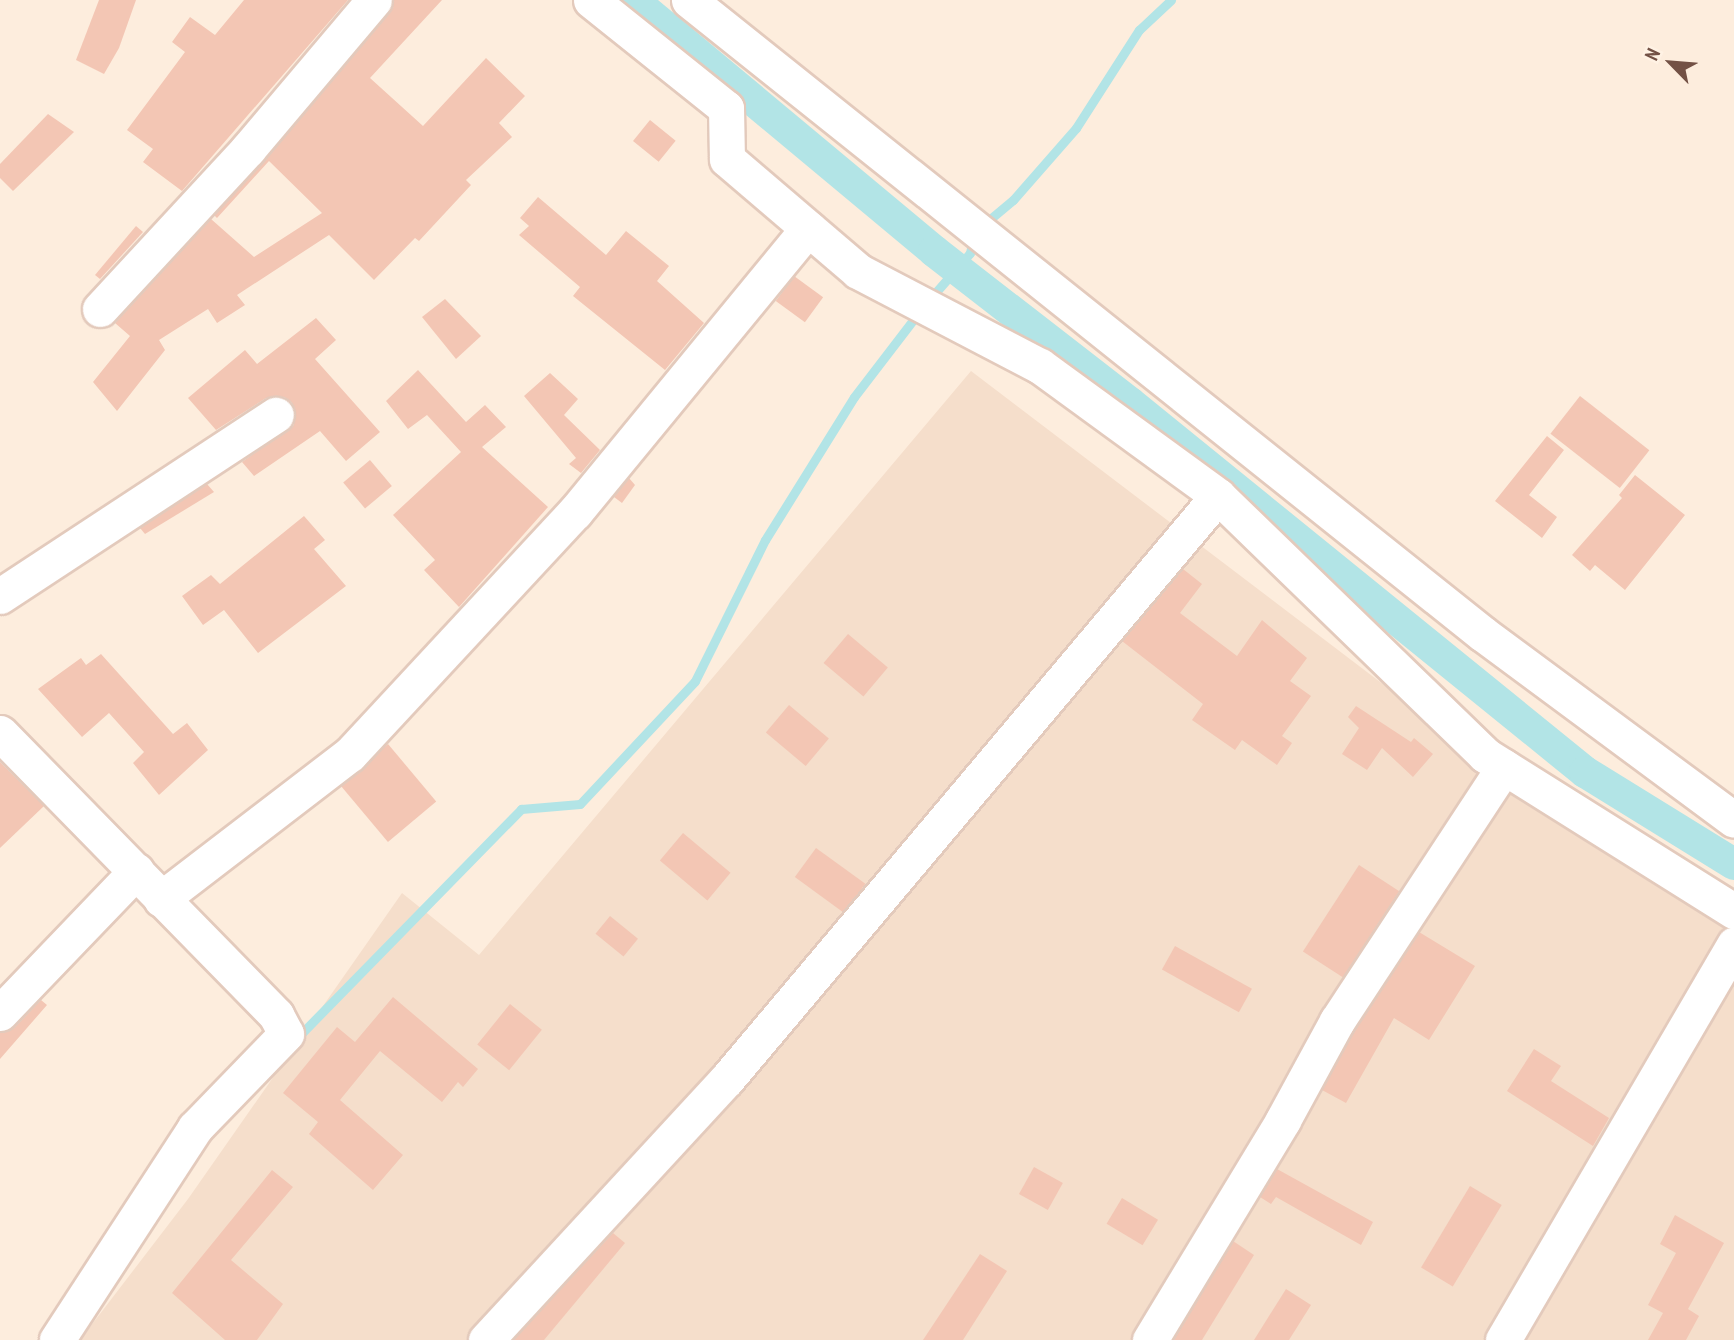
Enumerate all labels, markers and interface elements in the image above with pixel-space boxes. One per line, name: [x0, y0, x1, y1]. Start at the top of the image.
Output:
north arrow: [1636, 28, 1706, 98]
text: N: [1639, 44, 1665, 64]

